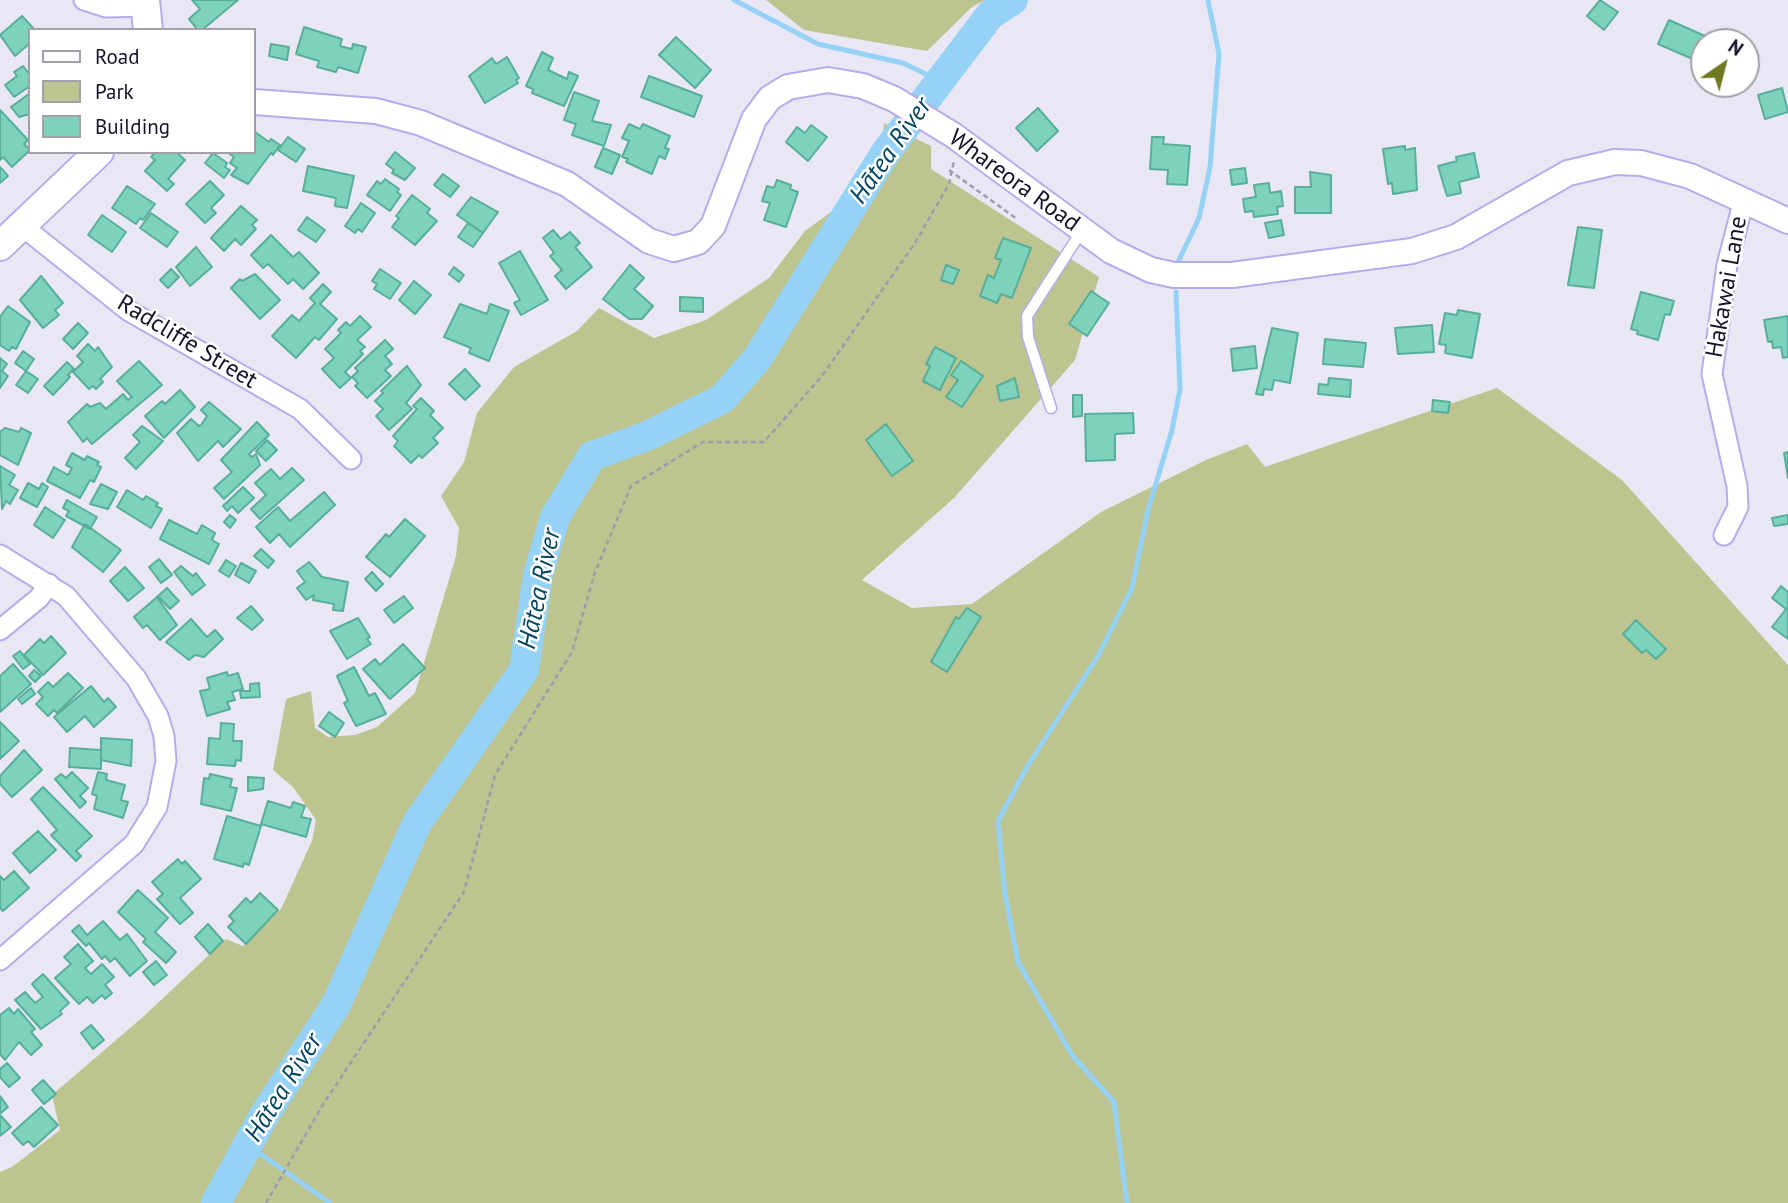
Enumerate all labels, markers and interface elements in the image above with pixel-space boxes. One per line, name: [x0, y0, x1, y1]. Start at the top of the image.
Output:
legend: [28, 28, 256, 154]
north arrow: [1690, 28, 1760, 98]
text: N: [1724, 34, 1748, 61]
text: Road: [95, 43, 139, 70]
text: Park: [95, 78, 134, 105]
water label: Hātea River: [843, 92, 939, 210]
text: Building: [95, 113, 170, 140]
street label: Whareora Road: [943, 124, 1085, 238]
street label: Hakawai Lane: [1700, 214, 1754, 360]
street label: Radcliffe Street: [112, 289, 262, 395]
water label: Hātea River: [512, 526, 568, 652]
water label: Hātea River: [238, 1028, 330, 1148]

